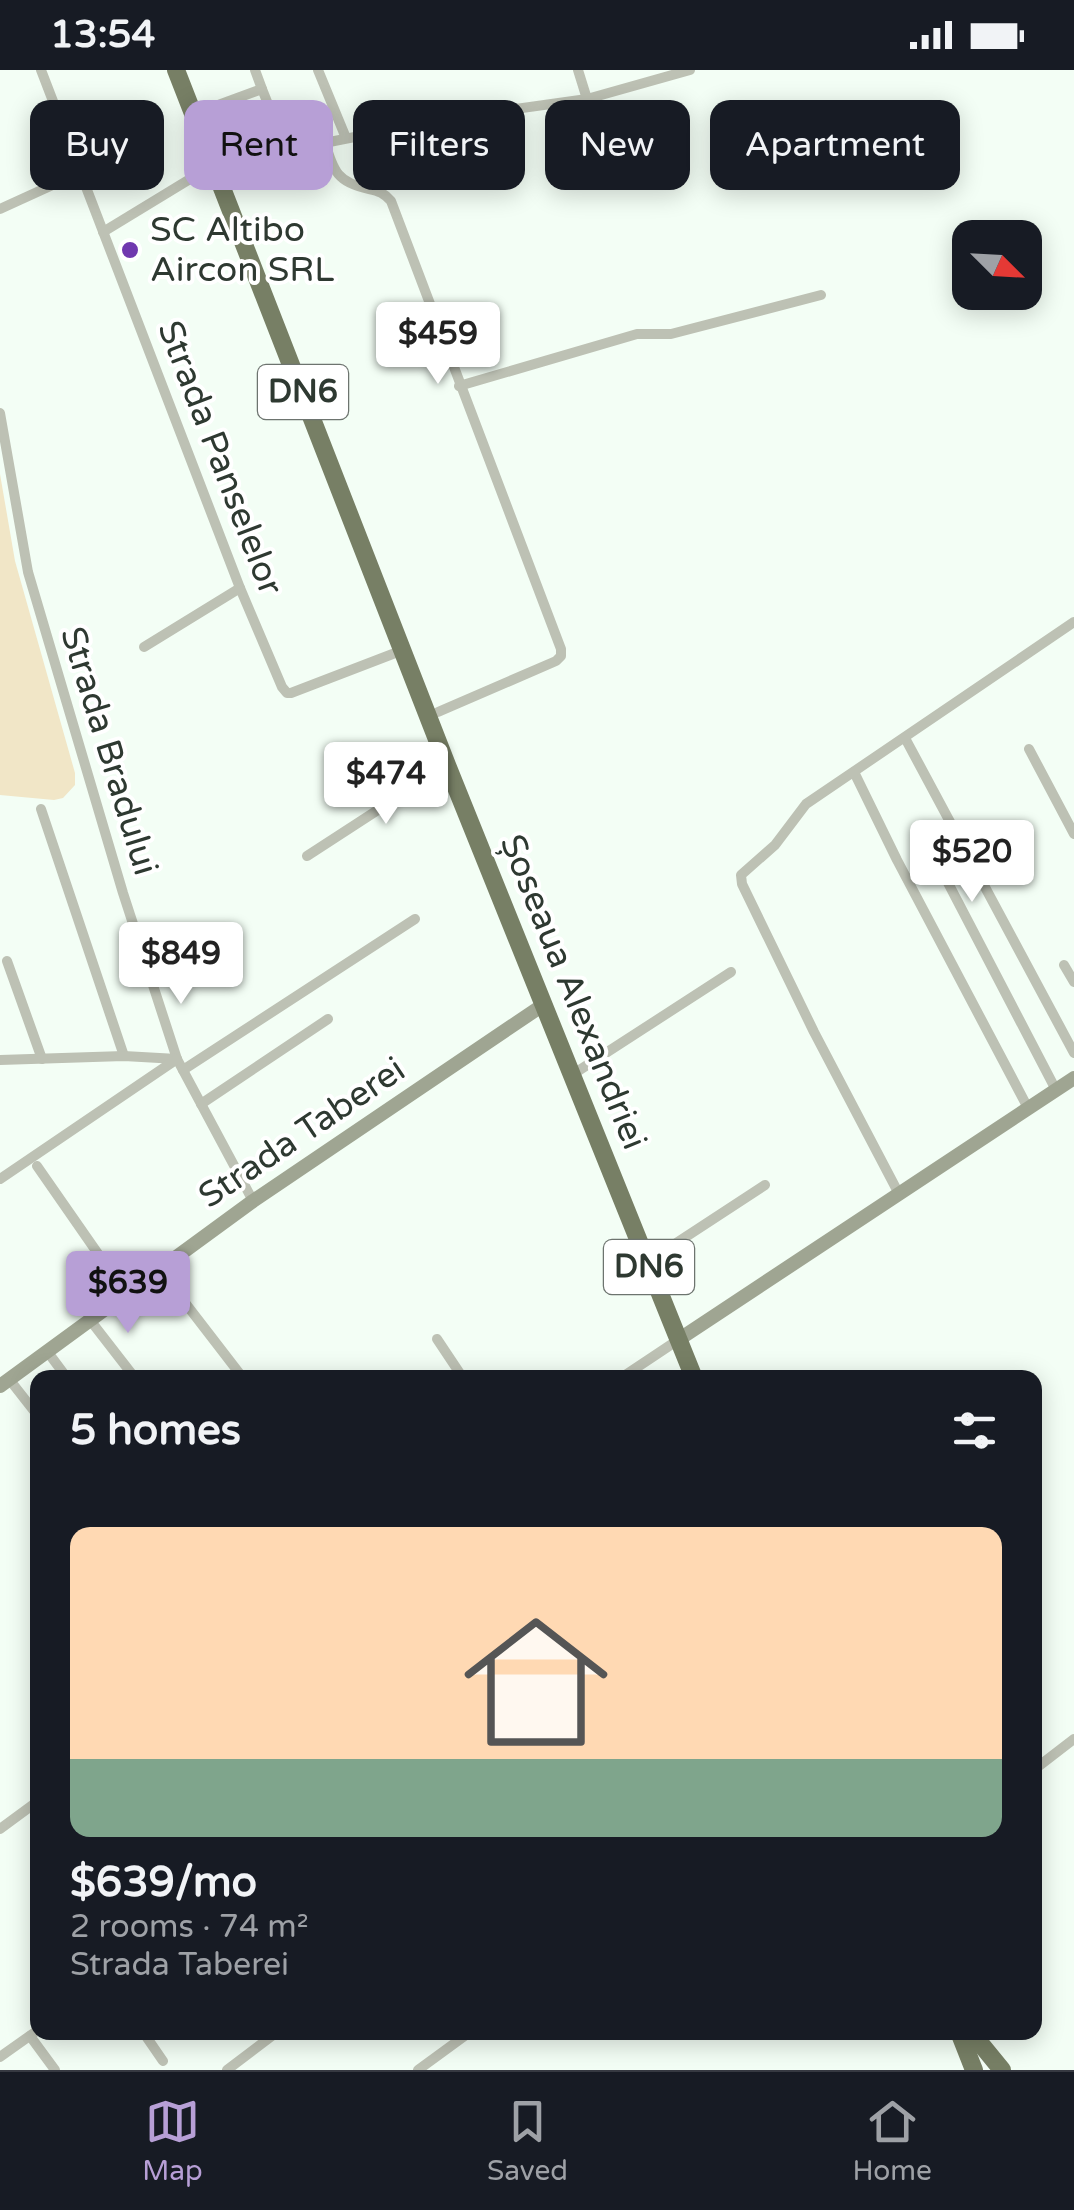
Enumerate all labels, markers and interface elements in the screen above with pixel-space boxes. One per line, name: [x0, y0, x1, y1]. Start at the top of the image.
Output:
text: 13:54: [50, 12, 155, 58]
chip: Buy: [30, 100, 164, 190]
chip: Rent: [184, 100, 333, 190]
chip: Filters: [353, 100, 525, 190]
chip: New: [545, 100, 690, 190]
chip: Apartment: [710, 100, 960, 190]
place label: SC Altibo Aircon SRL: [150, 209, 334, 291]
north arrow: [952, 220, 1042, 310]
map controls: [952, 220, 1042, 310]
marker: SC Altibo Aircon SRL: [119, 239, 141, 261]
pin: $459: [379, 302, 497, 387]
street label: Strada Panselelor: [148, 315, 292, 602]
text: $459: [398, 315, 478, 353]
road number: DN6: [258, 365, 348, 419]
street label: Strada Bradului: [51, 622, 167, 880]
pin: $474: [327, 742, 445, 827]
text: $474: [346, 755, 426, 793]
pin: $520: [913, 820, 1031, 905]
street label: Șoseaua Alexandriei: [491, 828, 655, 1156]
text: $520: [932, 833, 1012, 871]
pin: $849: [122, 922, 240, 1007]
text: $849: [141, 935, 221, 973]
street label: Strada Taberei: [191, 1049, 413, 1217]
road number: DN6: [604, 1240, 694, 1294]
pin: $639: [69, 1251, 187, 1336]
text: $639: [88, 1264, 168, 1302]
icon: filters: [947, 1403, 1002, 1458]
text: 5 homes: [70, 1405, 241, 1456]
icon: home: [446, 1592, 626, 1772]
text: $639/mo: [70, 1857, 257, 1908]
text: 2 rooms · 74 m²: [70, 1908, 309, 1946]
text: Strada Taberei: [70, 1946, 289, 1984]
tab: Map: [142, 2094, 203, 2188]
tab: Saved: [487, 2094, 568, 2188]
tab: Home: [852, 2094, 932, 2188]

